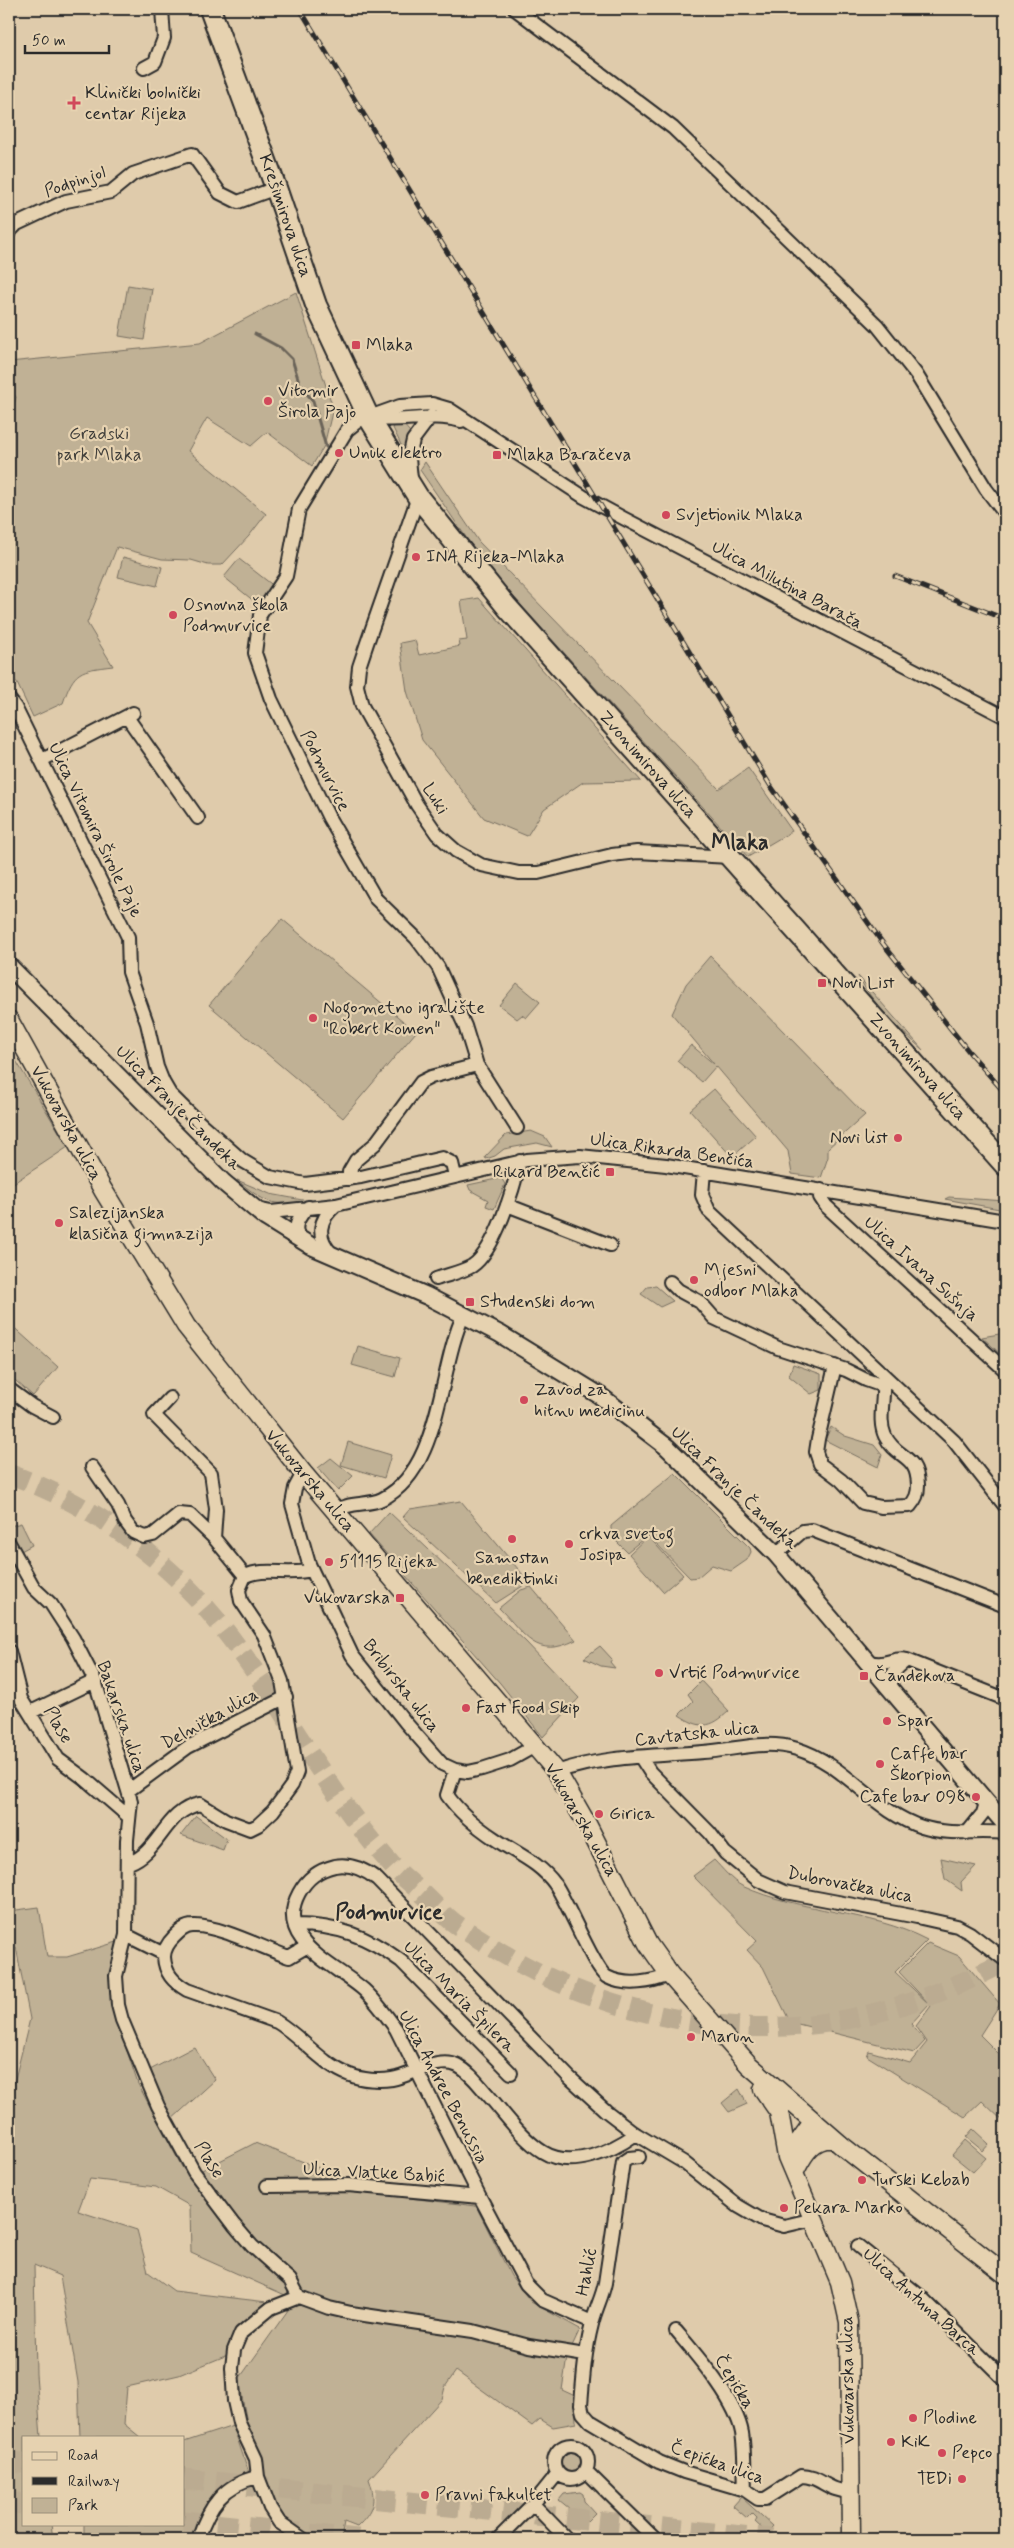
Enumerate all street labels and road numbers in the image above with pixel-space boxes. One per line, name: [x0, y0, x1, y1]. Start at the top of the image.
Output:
street label: Krešimirova ulica: [253, 151, 318, 281]
street label: Podpinjol: [41, 160, 109, 204]
street label: Ulica Milutina Barača: [707, 535, 867, 635]
street label: Zvonimirova ulica: [593, 706, 702, 824]
street label: Podmurvice: [294, 726, 356, 816]
street label: Ulica Vitomira Širole Paje: [42, 738, 148, 922]
street label: Luki: [416, 779, 454, 819]
street label: Zvonimirova ulica: [863, 1008, 972, 1126]
street label: Ulica Franje Čandeka: [110, 1040, 246, 1176]
street label: Vukovarska ulica: [24, 1061, 108, 1185]
street label: Ulica Rikarda Benčića: [589, 1128, 755, 1174]
street label: Ulica Ivana Sušnja: [858, 1211, 984, 1327]
street label: Ulica Franje Čandeka: [665, 1421, 803, 1555]
street label: Vukovarska ulica: [260, 1424, 360, 1538]
street label: Bribirska ulica: [357, 1634, 445, 1738]
street label: Bakarska ulica: [91, 1658, 151, 1776]
street label: Delnička ulica: [157, 1683, 263, 1755]
street label: Plase: [38, 1702, 78, 1748]
street label: Cavtatska ulica: [634, 1716, 760, 1752]
street label: Vukovarska ulica: [539, 1759, 623, 1881]
street label: Dubrovačka ulica: [785, 1861, 915, 1909]
street label: Ulica Maria Špilera: [398, 1936, 521, 2059]
street label: Ulica Andree Benussia: [392, 2006, 494, 2168]
street label: Plase: [188, 2137, 230, 2183]
street label: Ulica Vlatke Babić: [302, 2157, 446, 2189]
street label: Ulica Antuna Barca: [857, 2243, 985, 2361]
street label: Hahlić: [571, 2246, 603, 2298]
street label: Vukovarska ulica: [835, 2316, 861, 2444]
street label: Čepićka: [708, 2350, 760, 2414]
street label: Čepićka ulica: [667, 2436, 767, 2490]

